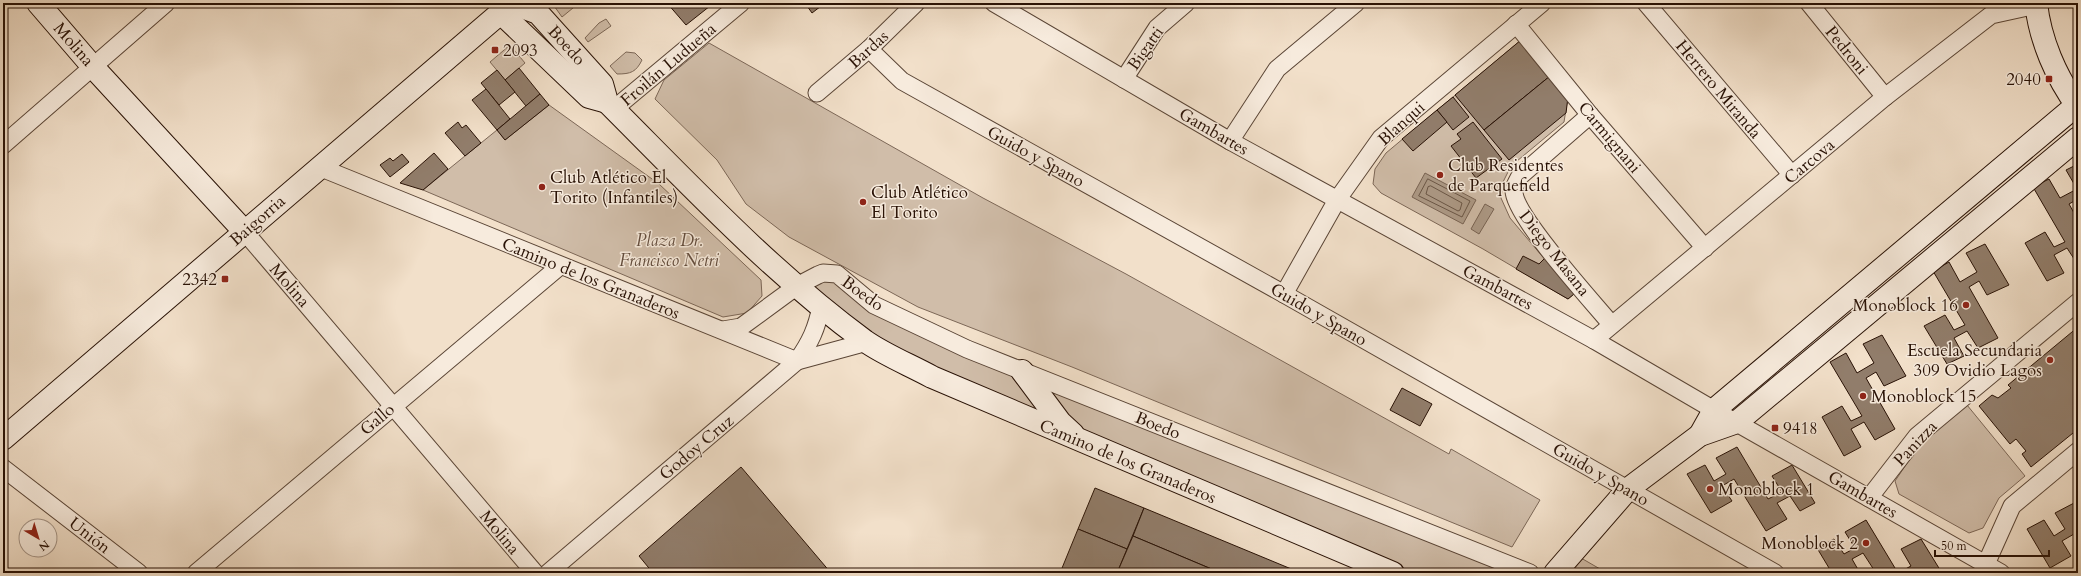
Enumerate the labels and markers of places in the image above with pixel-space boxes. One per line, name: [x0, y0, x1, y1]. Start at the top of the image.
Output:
place label: 2093: [503, 39, 538, 62]
marker: 2093: [490, 45, 500, 55]
place label: 2040: [2006, 68, 2041, 91]
marker: 2040: [2044, 74, 2054, 84]
place label: Club Residentes de Parquefield: [1448, 154, 1564, 197]
place label: Club Atlético El Torito (Infantiles): [550, 166, 678, 209]
marker: Club Residentes de Parquefield: [1435, 170, 1445, 180]
place label: Club Atlético El Torito: [871, 181, 968, 224]
marker: Club Atlético El Torito (Infantiles): [537, 182, 547, 192]
marker: Club Atlético El Torito: [858, 197, 868, 207]
place label: 2342: [182, 268, 217, 291]
marker: 2342: [220, 274, 230, 284]
place label: Monoblock 16: [1852, 294, 1958, 317]
marker: Monoblock 16: [1961, 300, 1971, 310]
place label: Escuela Secundaria 309 Ovidio Lagos: [1907, 339, 2043, 382]
marker: Escuela Secundaria 309 Ovidio Lagos: [2045, 355, 2055, 365]
place label: Monoblock 15: [1871, 385, 1977, 408]
marker: Monoblock 15: [1858, 391, 1868, 401]
place label: 9418: [1783, 417, 1818, 440]
marker: 9418: [1770, 423, 1780, 433]
place label: Monoblock 1: [1718, 478, 1815, 501]
marker: Monoblock 1: [1705, 484, 1715, 494]
place label: Monoblock 2: [1761, 532, 1858, 555]
marker: Monoblock 2: [1861, 538, 1871, 548]

